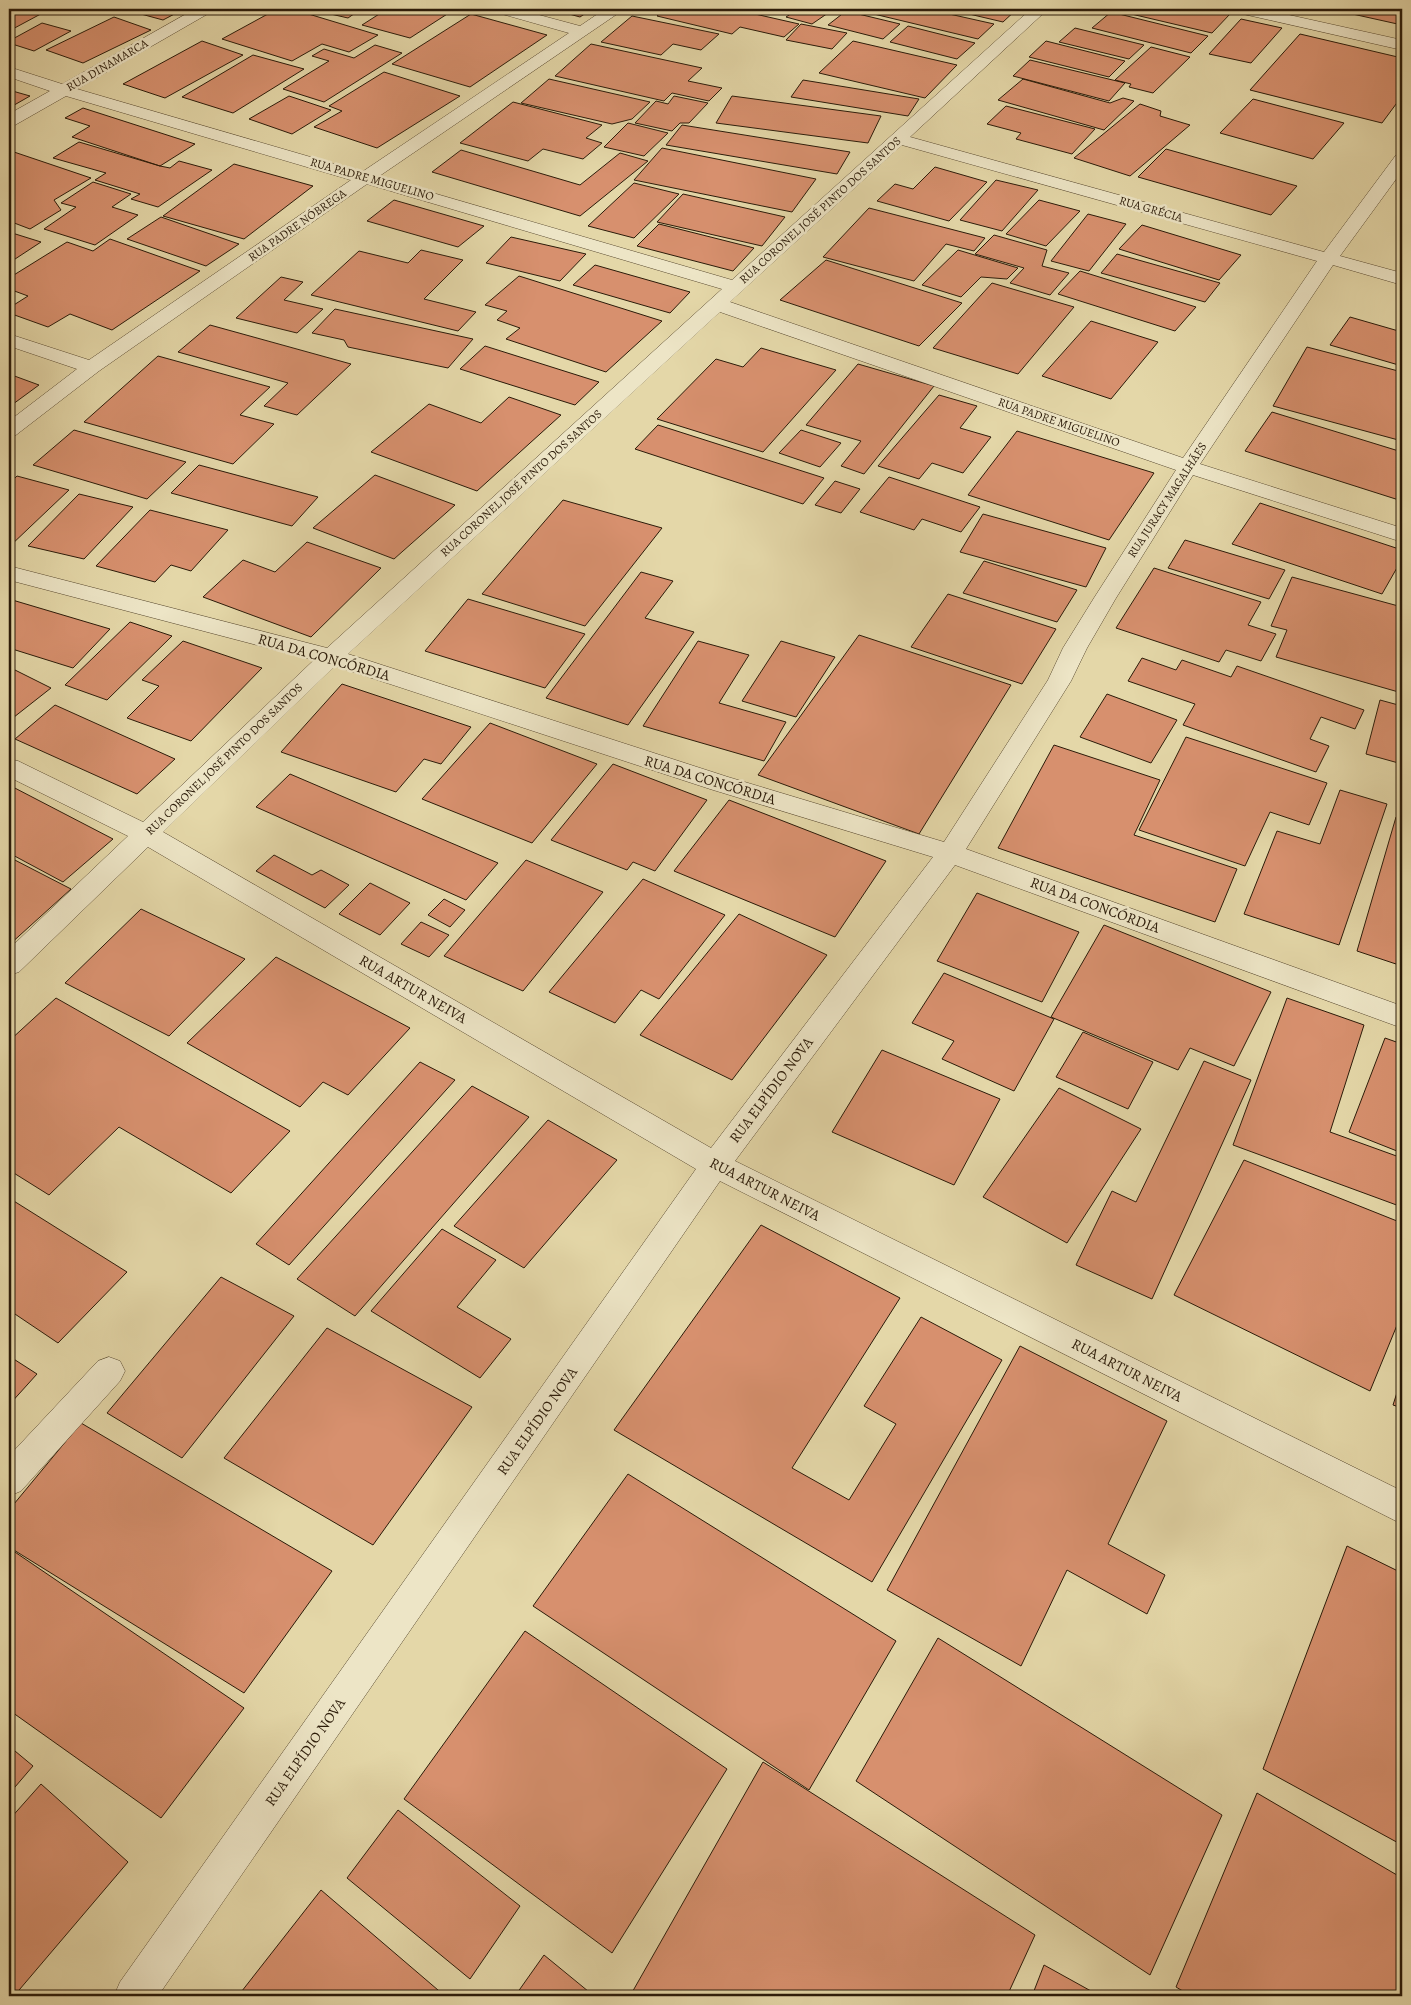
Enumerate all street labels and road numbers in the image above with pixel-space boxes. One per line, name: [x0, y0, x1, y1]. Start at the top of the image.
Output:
street label: RUA DINAMARCA: [63, 35, 152, 95]
street label: RUA CORONEL JOSÉ PINTO DOS SANTOS: [736, 133, 904, 287]
street label: RUA PADRE MIGUELINO: [308, 154, 436, 204]
street label: RUA PADRE NÓBREGA: [245, 185, 350, 265]
street label: RUA GRÉCIA: [1117, 192, 1186, 226]
street label: RUA PADRE MIGUELINO: [996, 394, 1122, 450]
street label: RUA CORONEL JOSÉ PINTO DOS SANTOS: [437, 406, 605, 560]
street label: RUA JURACY MAGALHÃES: [1124, 439, 1210, 561]
street label: RUA DA CONCÓRDIA: [256, 629, 393, 685]
street label: RUA CORONEL JOSÉ PINTO DOS SANTOS: [142, 679, 306, 839]
street label: RUA DA CONCÓRDIA: [642, 750, 778, 810]
street label: RUA DA CONCÓRDIA: [1027, 872, 1163, 938]
street label: RUA ARTUR NEIVA: [355, 950, 471, 1028]
street label: RUA ELPÍDIO NOVA: [725, 1033, 818, 1147]
street label: RUA ARTUR NEIVA: [706, 1153, 824, 1226]
street label: RUA ARTUR NEIVA: [1068, 1334, 1186, 1407]
street label: RUA ELPÍDIO NOVA: [492, 1363, 582, 1479]
street label: RUA ELPÍDIO NOVA: [260, 1694, 350, 1810]

